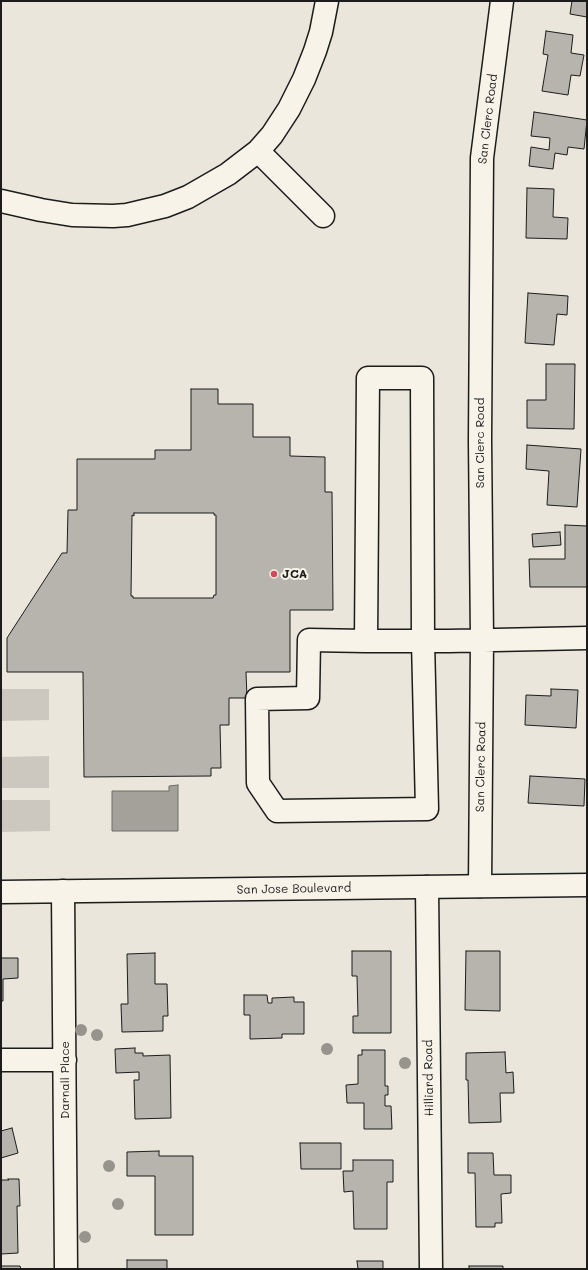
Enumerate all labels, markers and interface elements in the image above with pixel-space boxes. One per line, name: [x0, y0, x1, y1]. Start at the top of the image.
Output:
street label: San Clerc Road: [475, 73, 501, 165]
street label: San Clerc Road: [473, 398, 487, 488]
place label: JCA: [282, 567, 307, 581]
marker: JCA: [269, 569, 279, 579]
street label: San Clerc Road: [473, 722, 489, 812]
street label: San Jose Boulevard: [237, 881, 351, 897]
street label: Hilliard Road: [421, 1039, 437, 1117]
street label: Darnall Place: [58, 1041, 72, 1119]

